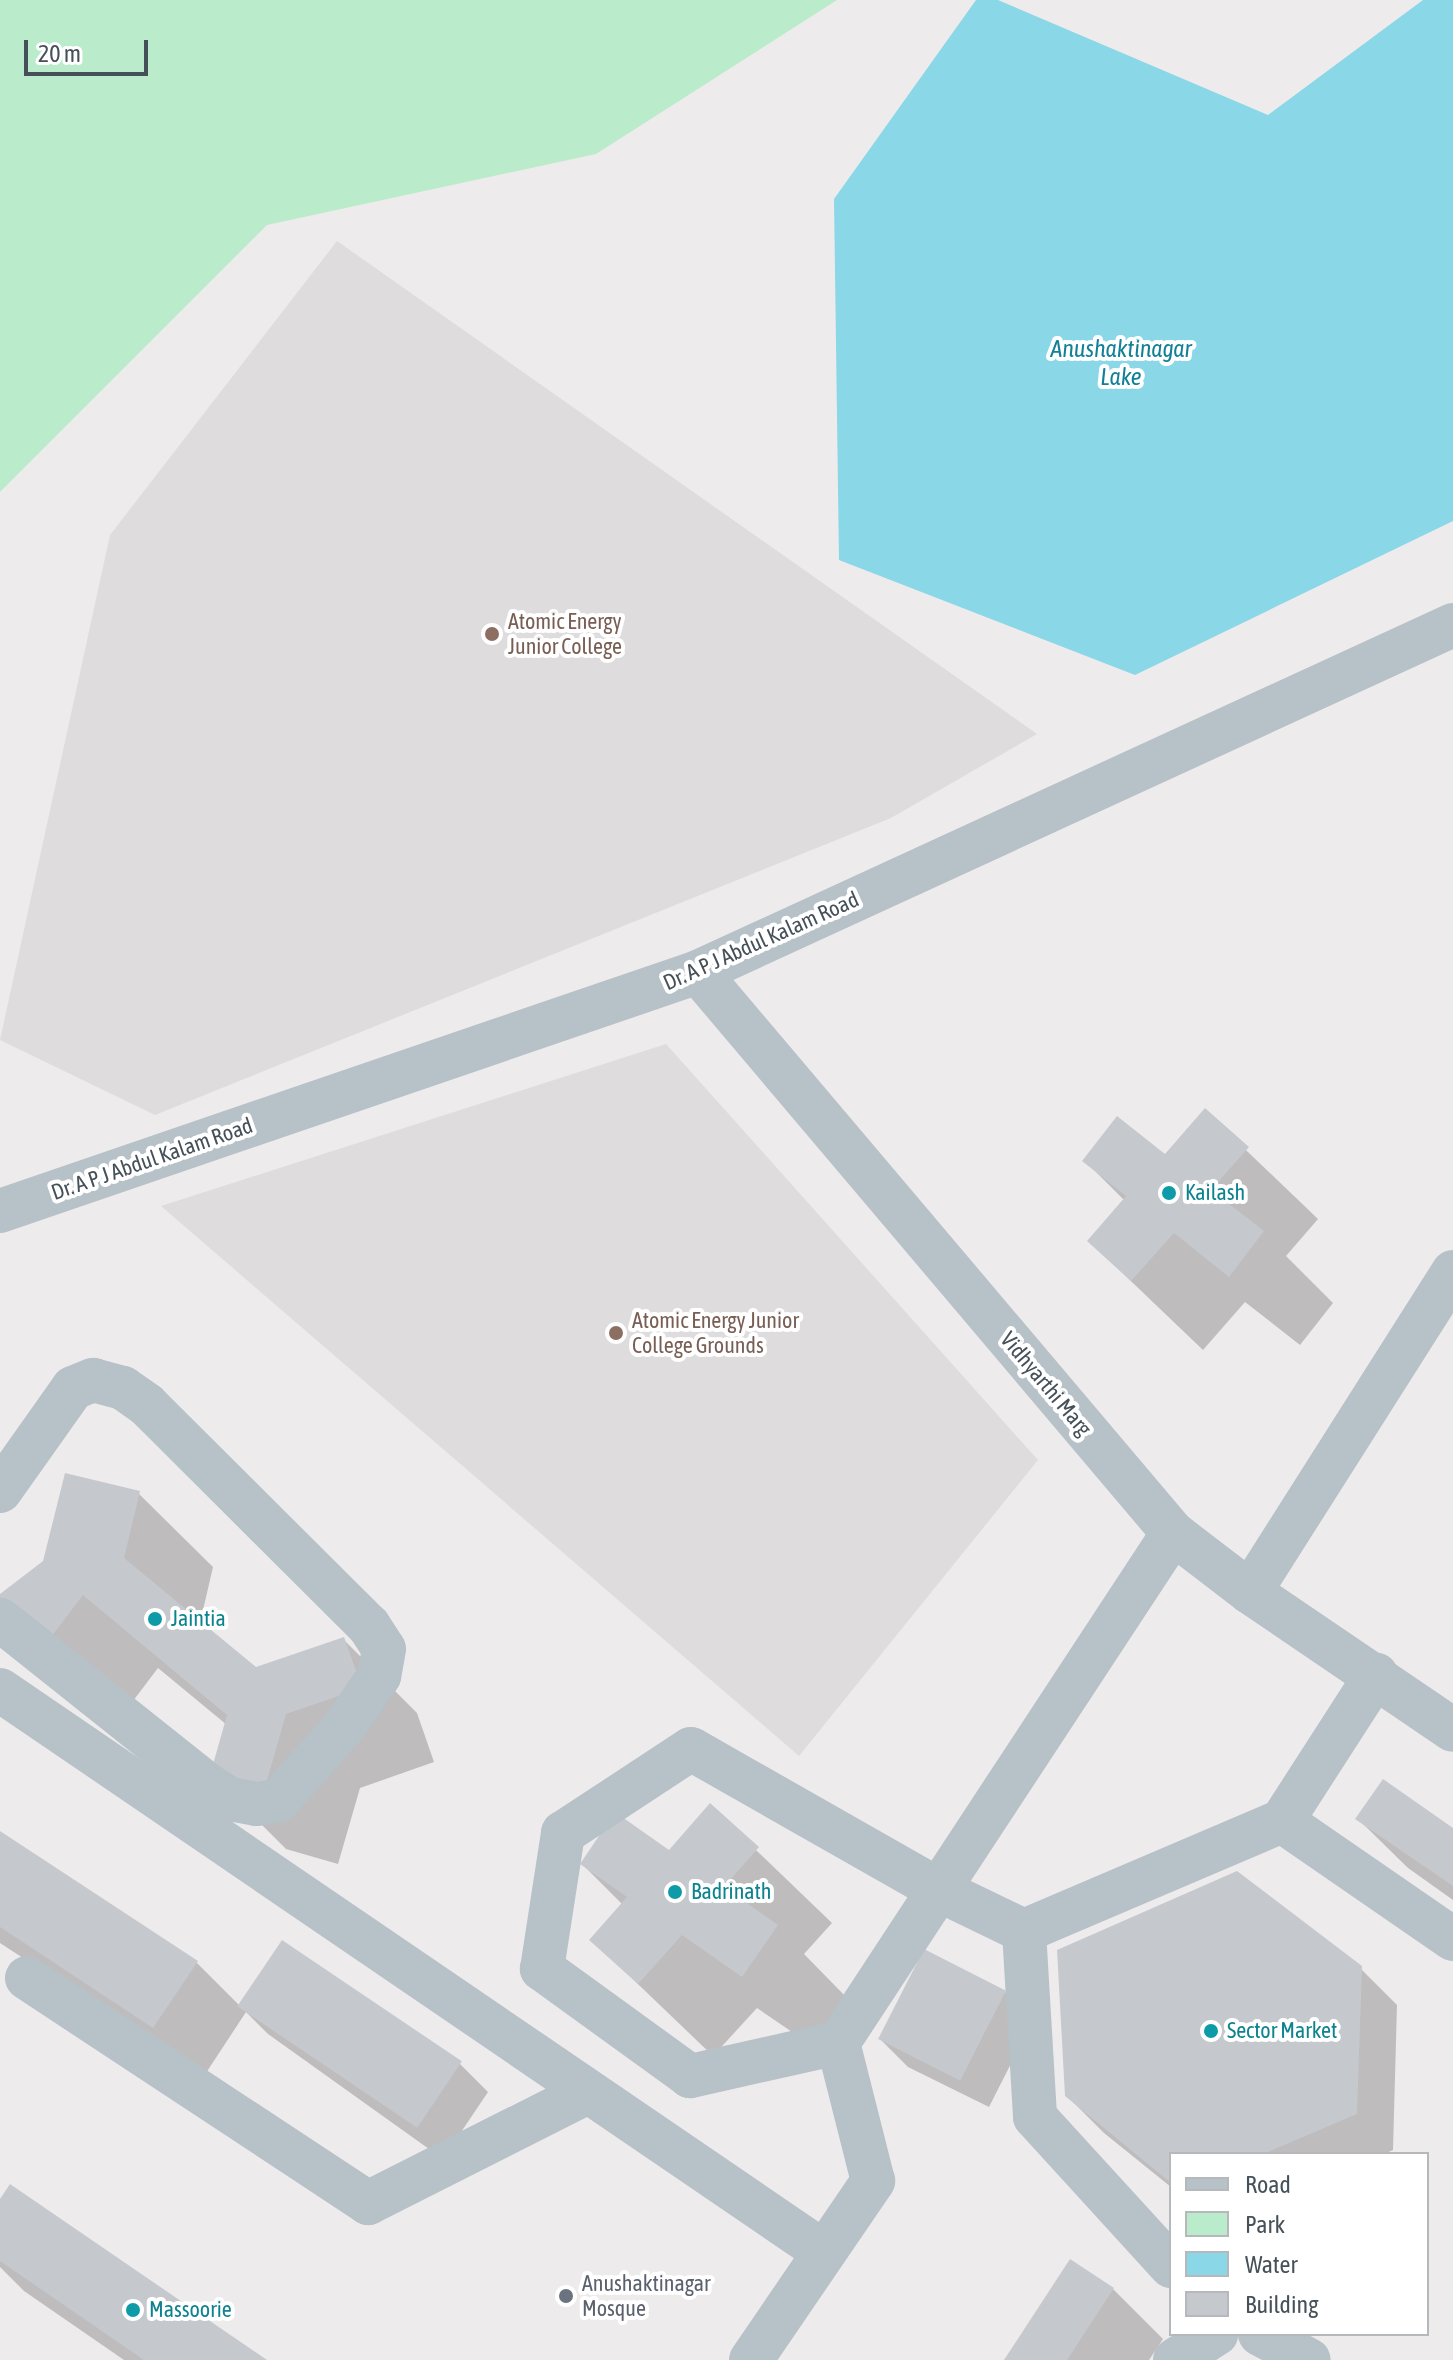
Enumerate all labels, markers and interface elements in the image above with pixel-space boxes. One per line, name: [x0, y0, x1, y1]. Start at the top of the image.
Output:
scale bar: [28, 24, 152, 74]
text: 20 m: [38, 40, 81, 67]
water label: Anushaktinagar Lake: [1050, 335, 1192, 391]
place label: Atomic Energy Junior College: [508, 608, 622, 660]
marker: Atomic Energy Junior College: [483, 625, 501, 643]
street label: Dr. A P J Abdul Kalam Road: [659, 886, 863, 996]
street label: Dr. A P J Abdul Kalam Road: [48, 1112, 256, 1206]
place label: Kailash: [1185, 1180, 1245, 1206]
marker: Kailash: [1160, 1184, 1178, 1202]
place label: Atomic Energy Junior College Grounds: [632, 1307, 799, 1358]
marker: Atomic Energy Junior College Grounds: [607, 1324, 625, 1342]
street label: Vidhyarthi Marg: [995, 1327, 1097, 1441]
place label: Jaintia: [171, 1606, 226, 1632]
marker: Jaintia: [146, 1610, 164, 1628]
place label: Badrinath: [691, 1879, 772, 1905]
marker: Badrinath: [666, 1883, 684, 1901]
place label: Sector Market: [1227, 2018, 1337, 2044]
marker: Sector Market: [1202, 2022, 1220, 2040]
legend: [1169, 2152, 1429, 2336]
text: Road: [1245, 2171, 1291, 2198]
text: Park: [1245, 2211, 1285, 2238]
text: Water: [1245, 2251, 1298, 2278]
place label: Anushaktinagar Mosque: [582, 2270, 710, 2322]
marker: Anushaktinagar Mosque: [557, 2287, 575, 2305]
text: Building: [1245, 2291, 1318, 2318]
place label: Massoorie: [149, 2297, 232, 2323]
marker: Massoorie: [124, 2301, 142, 2319]

